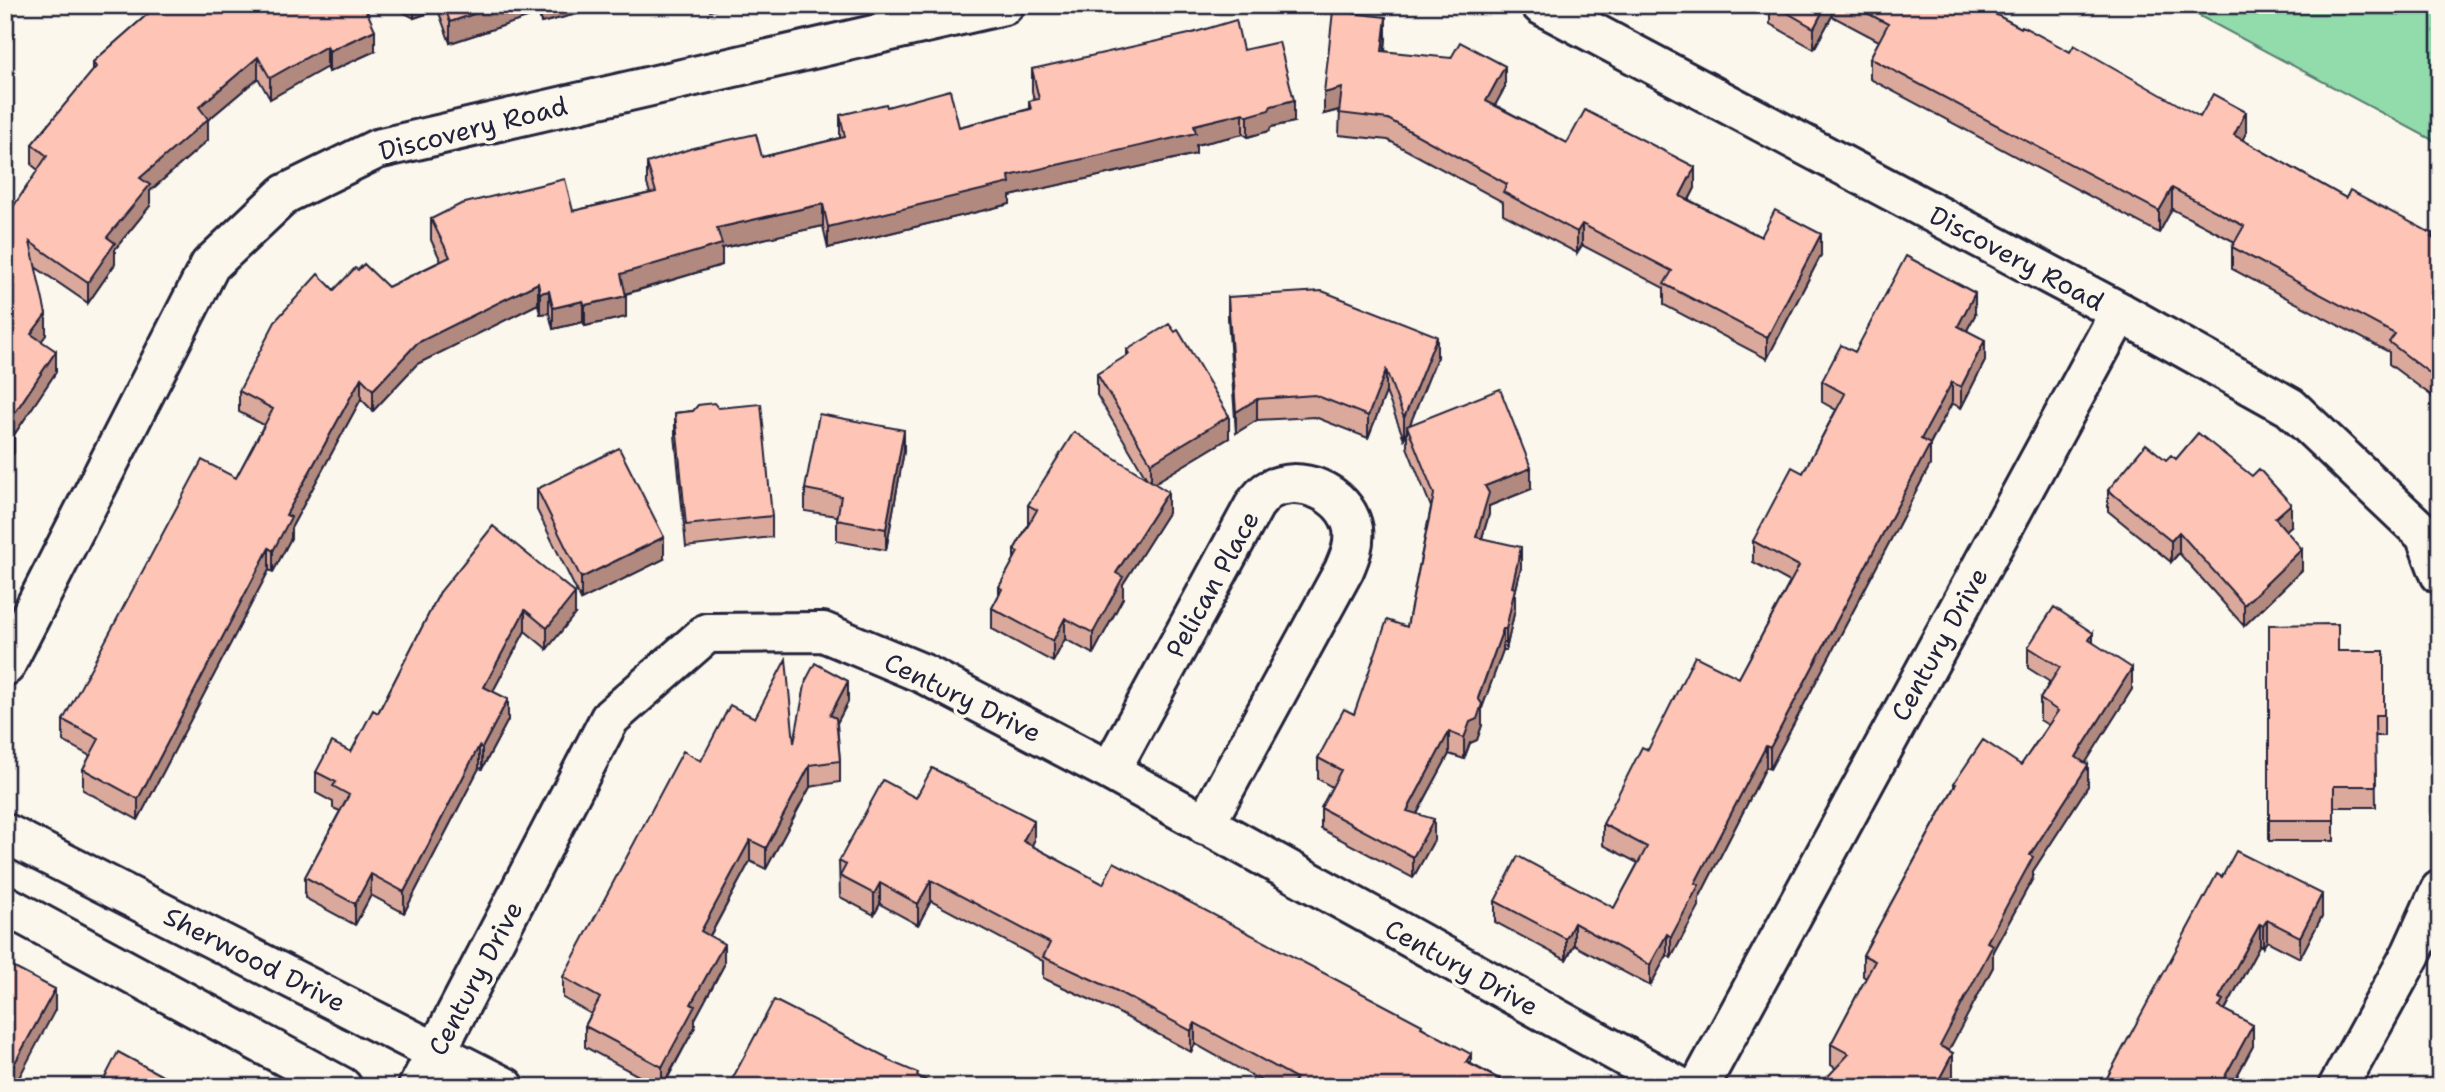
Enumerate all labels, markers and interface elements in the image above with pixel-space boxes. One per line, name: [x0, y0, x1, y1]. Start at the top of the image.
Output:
street label: Discovery Road: [375, 88, 571, 168]
street label: Discovery Road: [1924, 197, 2110, 319]
street label: Pelican Place: [1157, 504, 1267, 664]
street label: Century Drive: [1882, 561, 1996, 727]
street label: Century Drive: [879, 644, 1047, 750]
street label: Century Drive: [420, 895, 530, 1061]
street label: Sherwood Drive: [158, 898, 352, 1020]
street label: Century Drive: [1379, 910, 1545, 1024]

